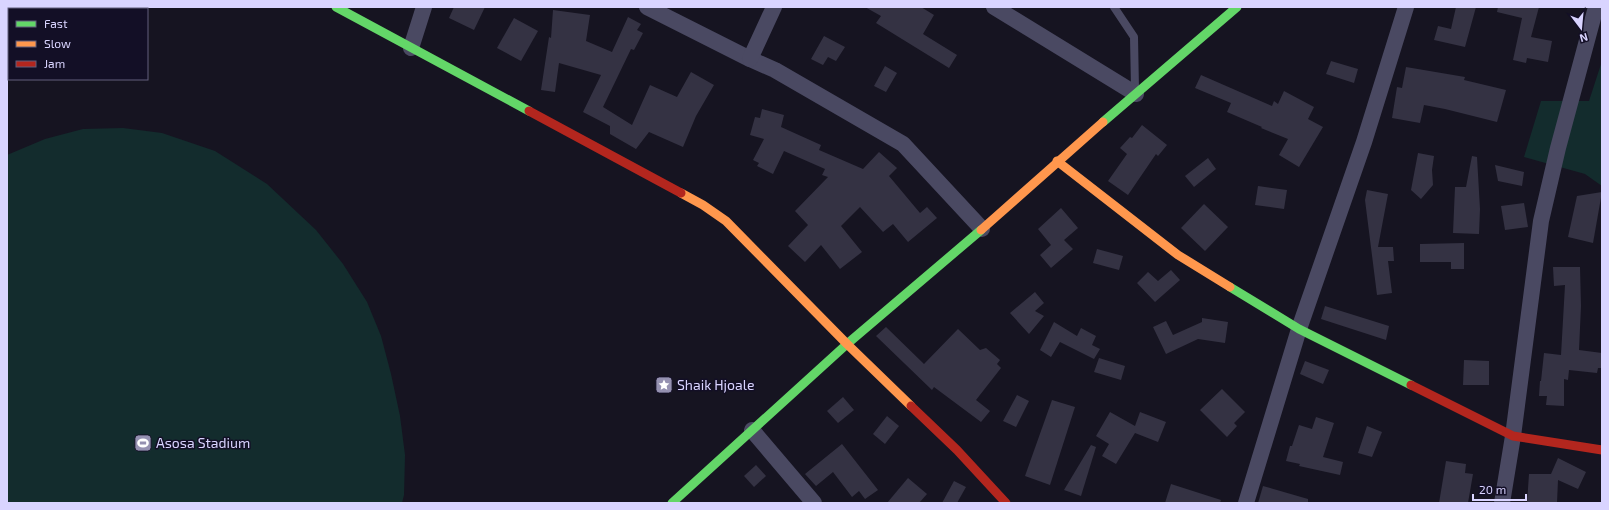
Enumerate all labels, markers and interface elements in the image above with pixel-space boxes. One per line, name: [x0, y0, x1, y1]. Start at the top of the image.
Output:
legend: [8, 8, 148, 80]
north arrow: [1561, 8, 1601, 48]
text: Fast: [44, 16, 68, 30]
text: N: [1578, 31, 1590, 45]
text: Slow: [44, 36, 71, 50]
text: Jam: [44, 56, 65, 70]
place icon: Shaik Hjoale: [654, 375, 674, 395]
place label: Shaik Hjoale: [677, 376, 754, 393]
sports icon: Asosa Stadium: [133, 433, 153, 453]
place label: Asosa Stadium: [156, 434, 250, 451]
scale bar: [1473, 476, 1526, 502]
text: 20 m: [1479, 482, 1506, 496]

